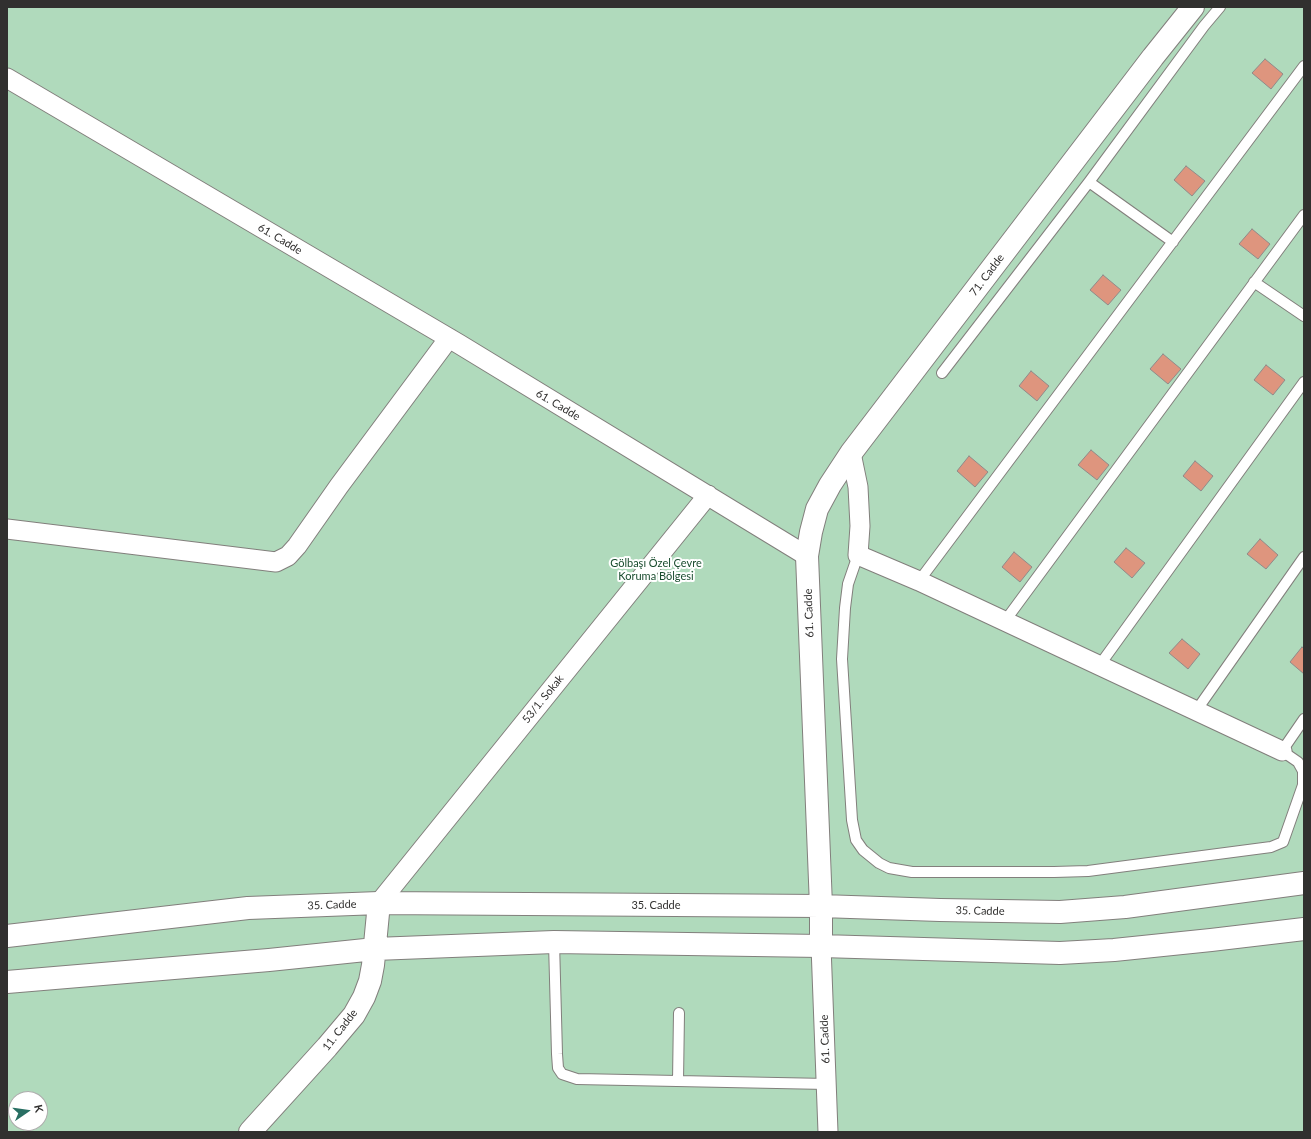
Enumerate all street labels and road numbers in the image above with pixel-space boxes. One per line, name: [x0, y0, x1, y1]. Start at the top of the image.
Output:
street label: 61. Cadde: [256, 221, 304, 257]
street label: 71. Cadde: [967, 251, 1007, 299]
street label: 61. Cadde: [534, 387, 582, 423]
street label: 61. Cadde: [802, 588, 816, 638]
street label: 53/1. Sokak: [520, 672, 566, 726]
street label: 35. Cadde: [307, 898, 357, 912]
street label: 35. Cadde: [631, 898, 681, 912]
street label: 35. Cadde: [955, 904, 1005, 918]
street label: 11. Cadde: [320, 1007, 360, 1053]
street label: 61. Cadde: [818, 1014, 832, 1064]

